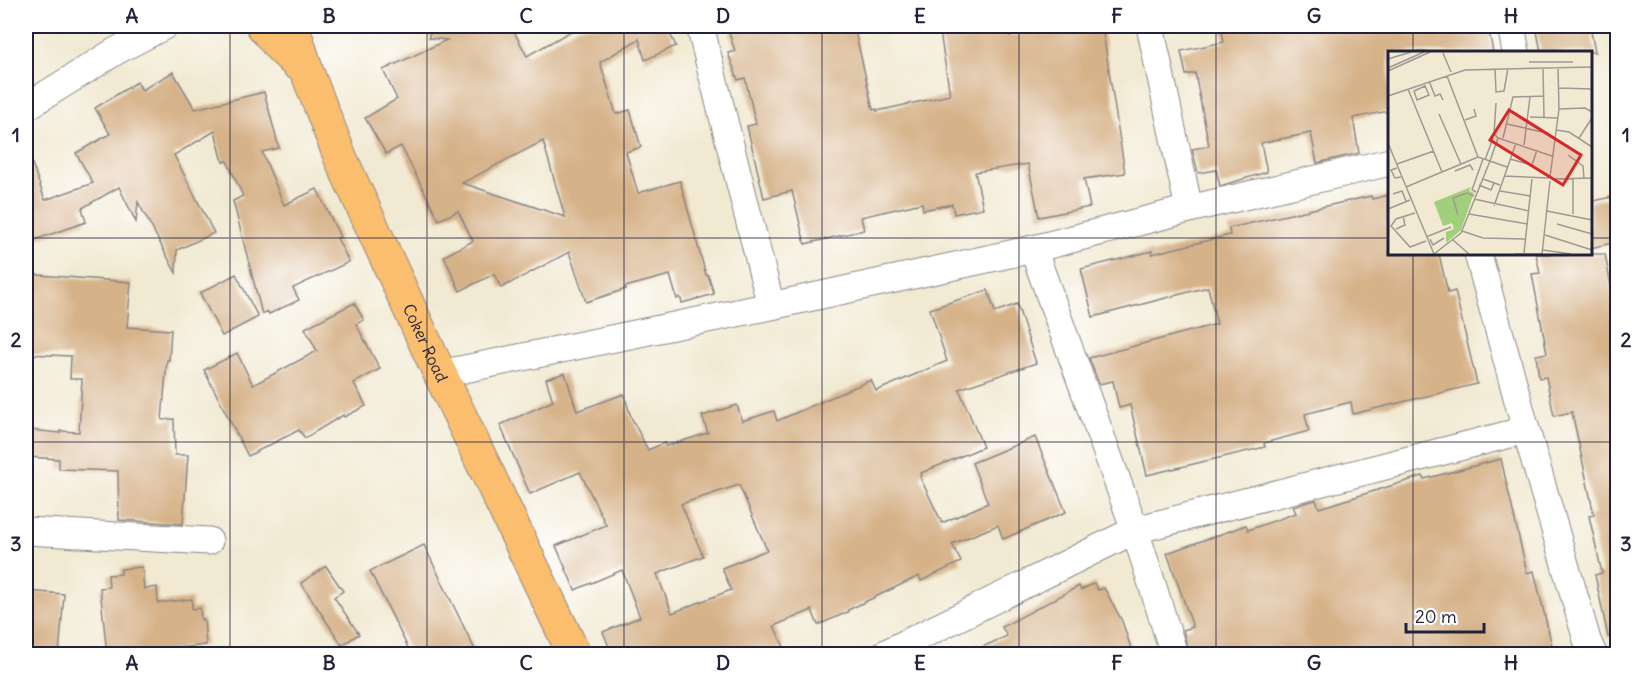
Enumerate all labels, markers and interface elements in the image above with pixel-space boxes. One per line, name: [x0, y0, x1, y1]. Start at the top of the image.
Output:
text: A: [126, 3, 139, 28]
text: B: [322, 3, 336, 28]
text: C: [519, 3, 533, 28]
text: D: [716, 3, 730, 28]
text: E: [914, 3, 926, 28]
text: F: [1111, 3, 1123, 28]
text: G: [1307, 3, 1321, 28]
text: H: [1504, 3, 1518, 28]
inset map: [1388, 51, 1592, 255]
text: 1: [12, 122, 20, 147]
text: 1: [1622, 122, 1630, 147]
street label: Coker Road: [399, 301, 452, 385]
text: 2: [11, 327, 22, 352]
text: 2: [1621, 327, 1632, 352]
text: 3: [10, 531, 22, 556]
text: 3: [1620, 531, 1632, 556]
scale bar: [1406, 596, 1484, 634]
text: 20 m: [1415, 605, 1457, 628]
text: A: [126, 650, 139, 675]
text: B: [322, 650, 336, 675]
text: C: [519, 650, 533, 675]
text: D: [716, 650, 730, 675]
text: E: [914, 650, 926, 675]
text: F: [1111, 650, 1123, 675]
text: G: [1307, 650, 1321, 675]
text: H: [1504, 650, 1518, 675]

